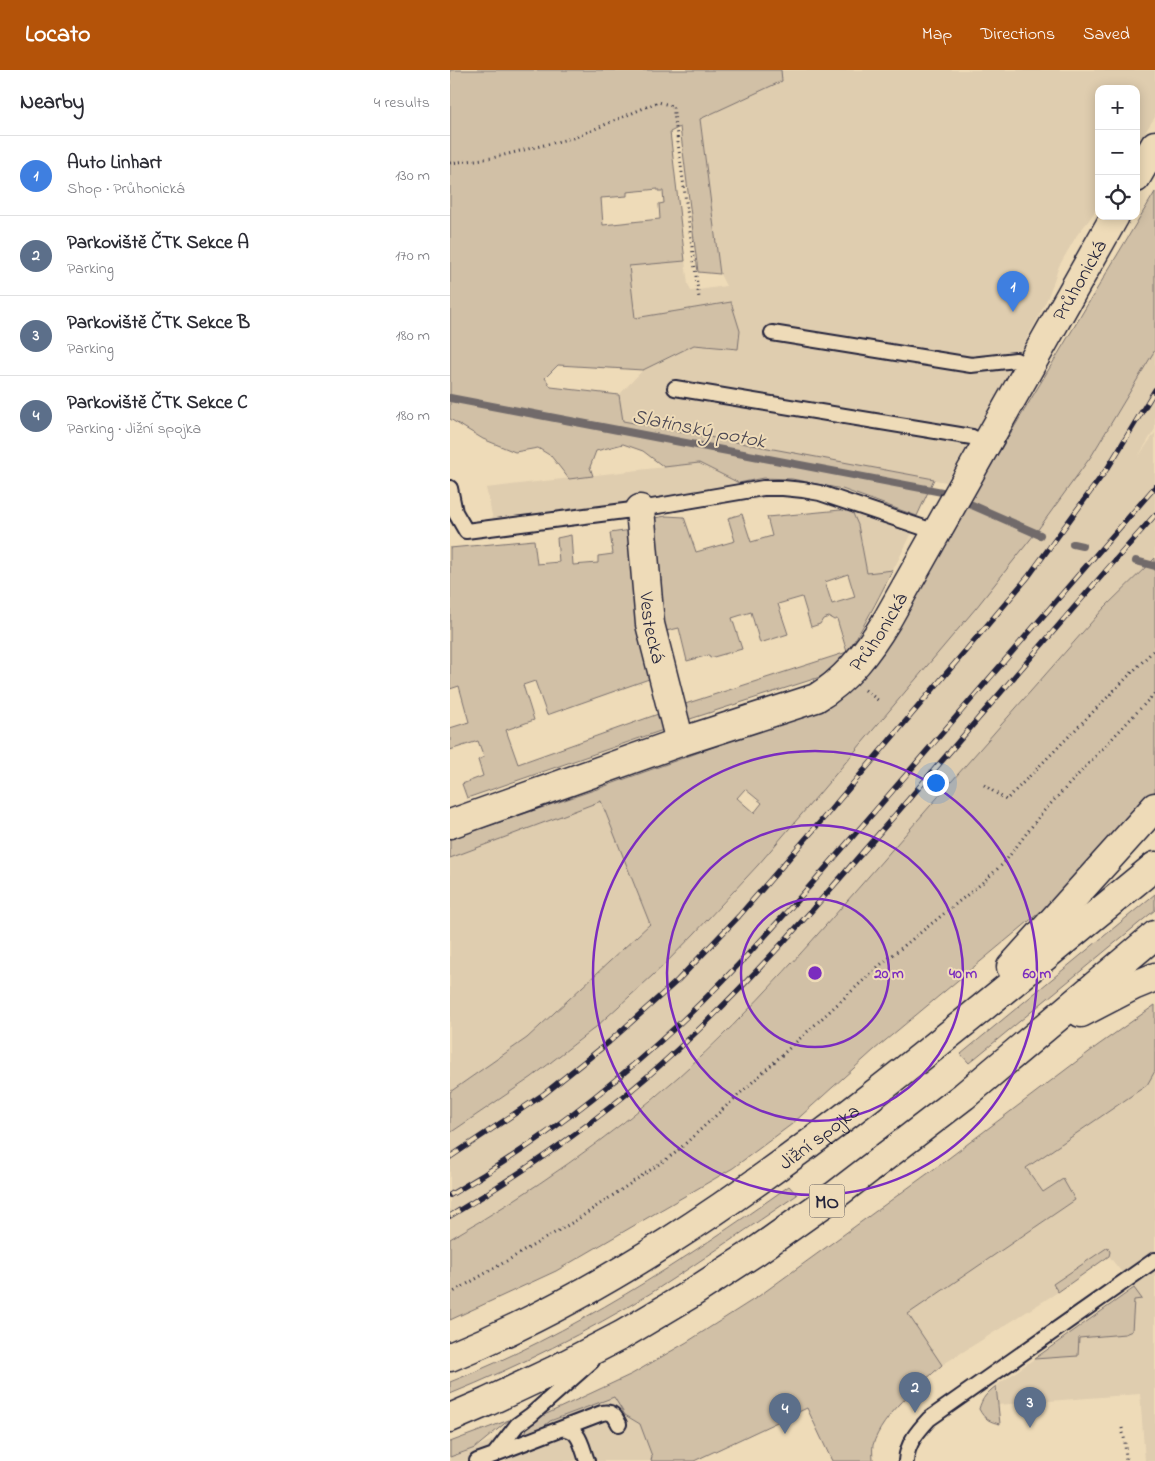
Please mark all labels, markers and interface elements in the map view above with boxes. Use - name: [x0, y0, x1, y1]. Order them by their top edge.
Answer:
- text: Locato: [25, 18, 91, 53]
- text: Map: [922, 22, 952, 48]
- text: Directions: [980, 22, 1055, 48]
- text: Saved: [1083, 22, 1130, 48]
- map controls: [1095, 85, 1140, 220]
- button: +: [1095, 85, 1140, 130]
- text: Nearby: [20, 88, 84, 118]
- text: 4 results: [374, 91, 430, 115]
- button: −: [1095, 130, 1140, 175]
- text: Auto Linhart: [67, 150, 162, 177]
- text: 1: [33, 164, 39, 188]
- text: 130 m: [395, 164, 430, 188]
- button: locate: [1095, 175, 1140, 220]
- text: Shop · Průhonická: [67, 177, 185, 201]
- text: Parkoviště ČTK Sekce A: [67, 230, 249, 257]
- street label: Průhonická: [1046, 235, 1116, 327]
- text: 2: [32, 244, 40, 268]
- text: 170 m: [395, 244, 430, 268]
- text: Parking: [67, 257, 114, 281]
- pin: 1: [997, 271, 1029, 312]
- text: Parkoviště ČTK Sekce B: [67, 310, 250, 337]
- text: 3: [33, 324, 39, 348]
- text: 180 m: [396, 324, 430, 348]
- text: Parking: [67, 337, 114, 361]
- text: Parkoviště ČTK Sekce C: [67, 390, 248, 417]
- water label: Slatinský potok: [629, 402, 769, 458]
- text: 4: [33, 404, 39, 428]
- text: 180 m: [396, 404, 430, 428]
- text: Parking · Jižní spojka: [67, 417, 201, 441]
- street label: Průhonická: [843, 588, 916, 679]
- street label: Vestecká: [630, 590, 671, 667]
- your location: [923, 770, 949, 796]
- text: 20 m: [873, 963, 904, 985]
- text: 40 m: [948, 963, 977, 985]
- text: 60 m: [1022, 963, 1052, 985]
- centre of rings: [806, 964, 824, 982]
- street label: Jižní spojka: [774, 1098, 867, 1178]
- road number: MO: [810, 1184, 844, 1218]
- pin: 2: [899, 1372, 931, 1413]
- pin: 3: [1014, 1387, 1046, 1428]
- pin: 4: [769, 1393, 801, 1434]

